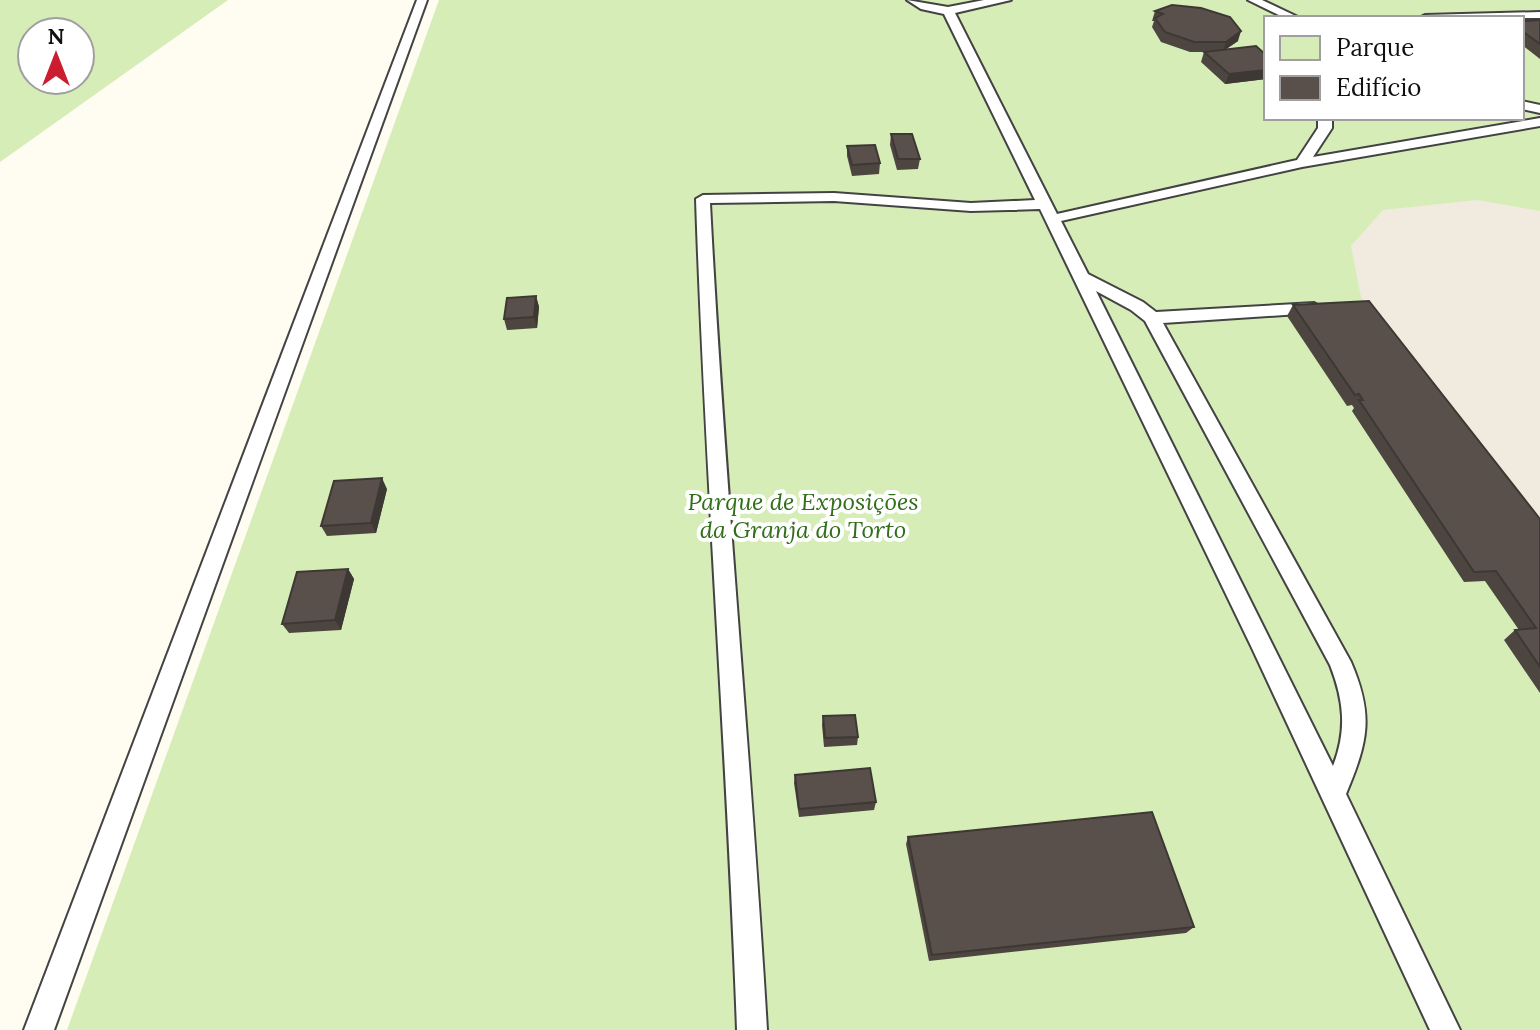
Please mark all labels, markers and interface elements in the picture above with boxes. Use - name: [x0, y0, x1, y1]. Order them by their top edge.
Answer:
- north arrow: [16, 16, 96, 96]
- legend: [1264, 16, 1524, 120]
- text: N: [47, 22, 65, 50]
- text: Parque: [1336, 32, 1414, 63]
- text: Edifício: [1336, 72, 1421, 103]
- park label: Parque de Exposições da Granja do Torto: [687, 486, 919, 545]

